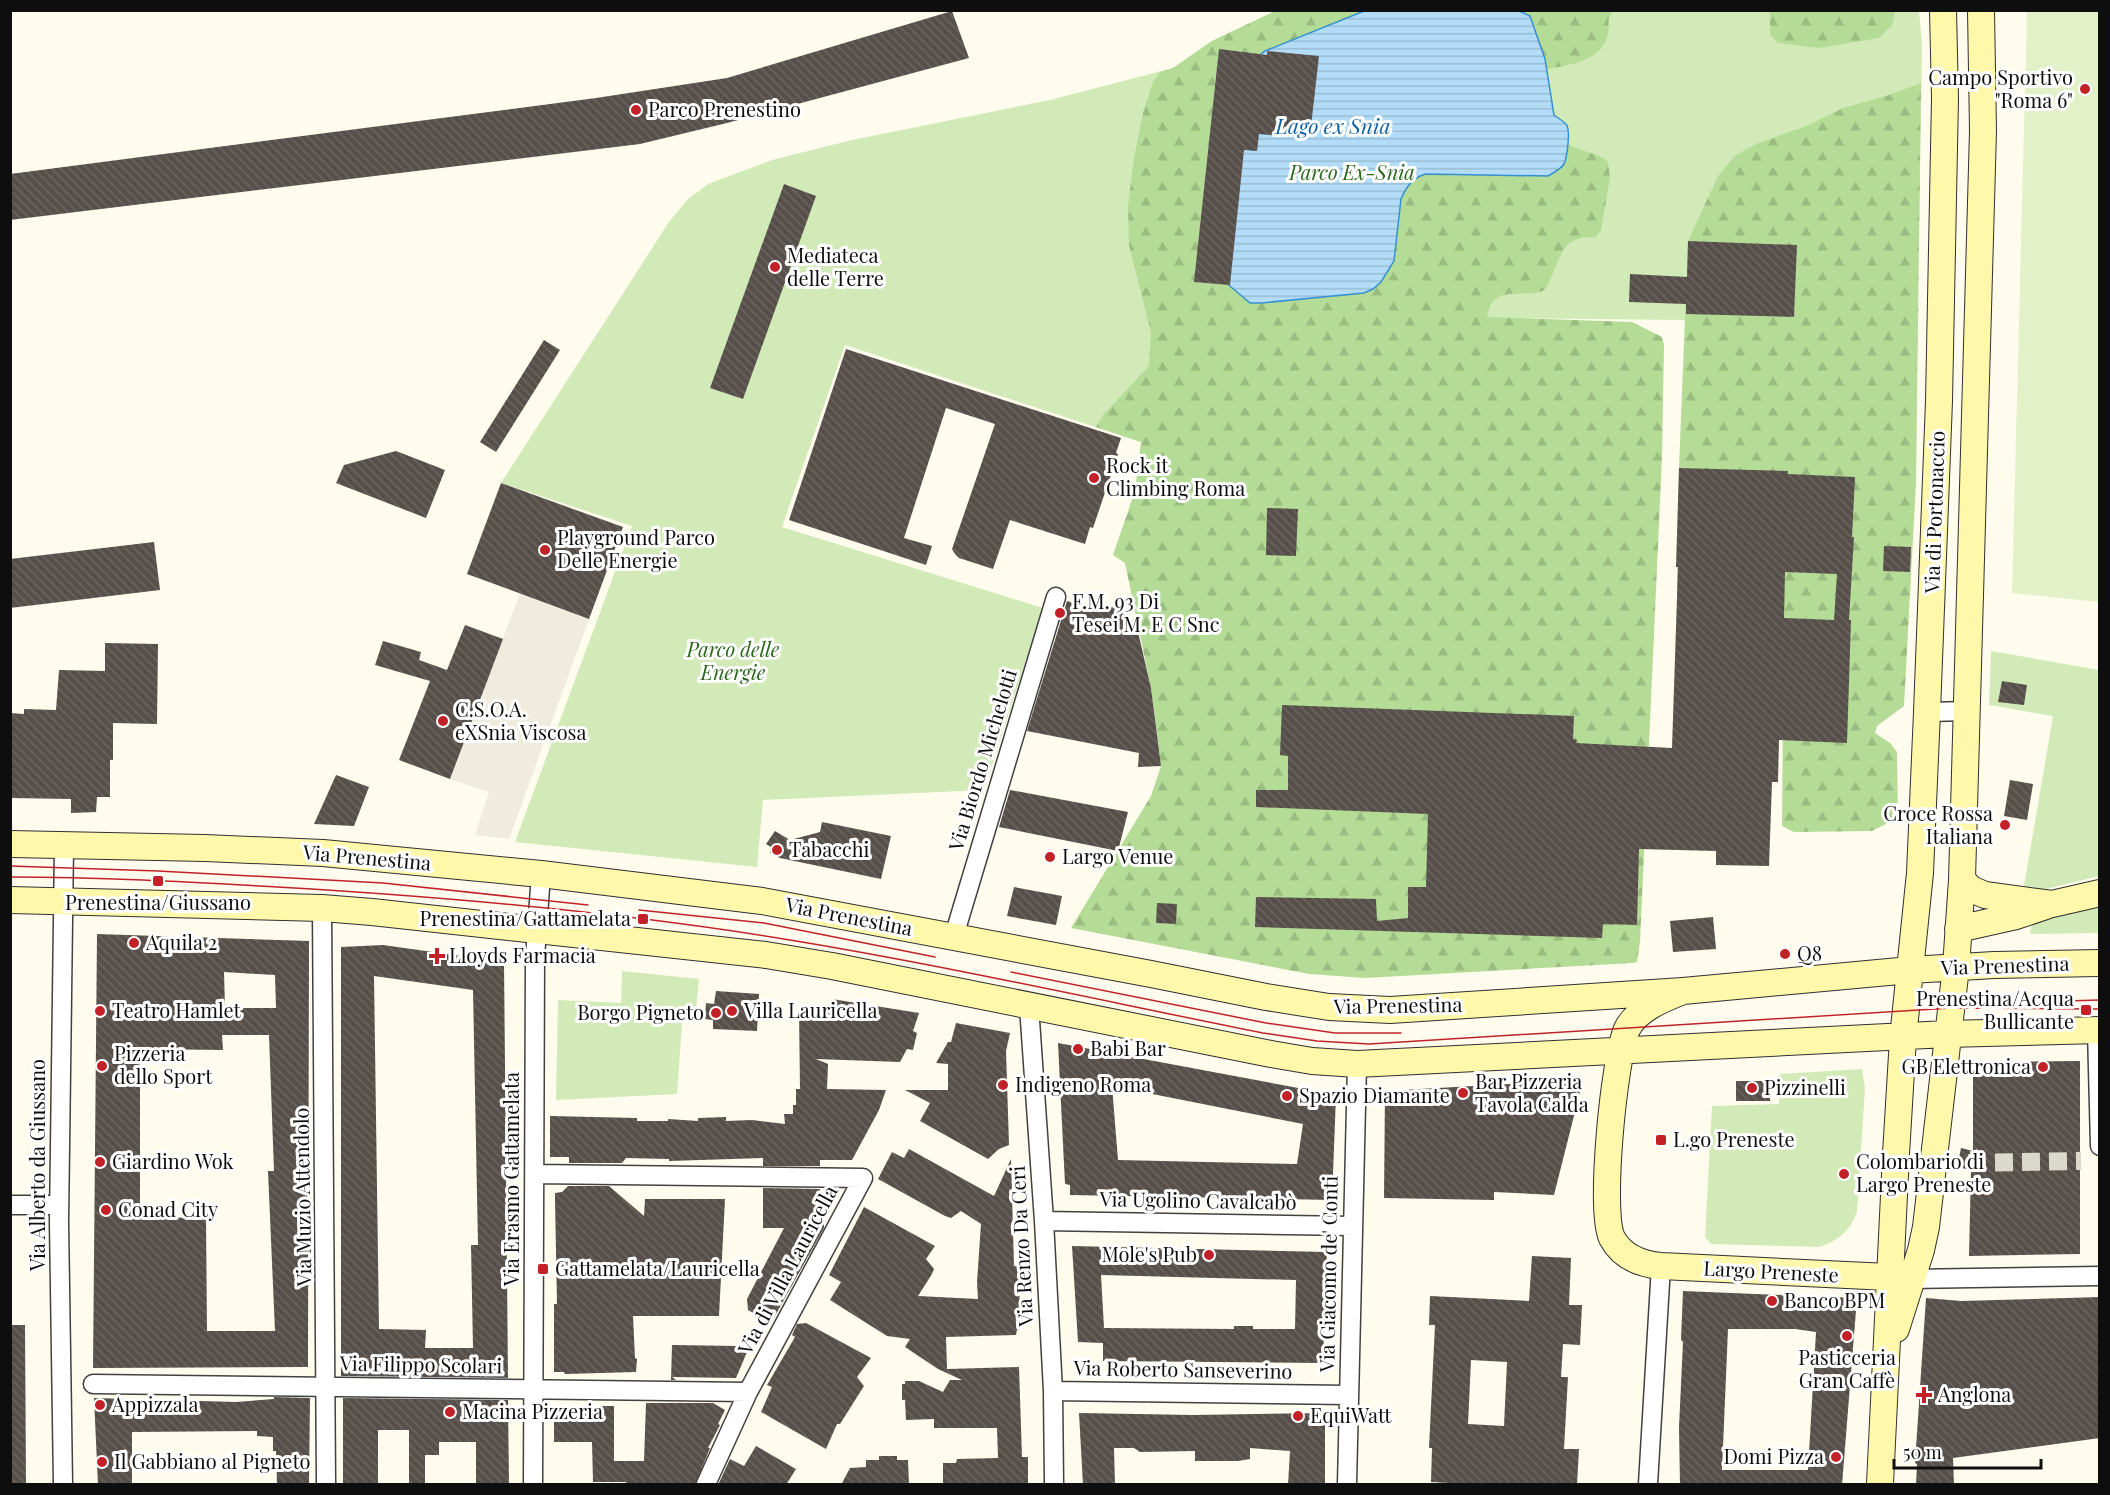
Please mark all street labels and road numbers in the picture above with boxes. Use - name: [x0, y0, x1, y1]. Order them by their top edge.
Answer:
- street label: Via di Portonaccio: [1917, 430, 1950, 595]
- street label: Via Biordo Michelotti: [941, 665, 1022, 855]
- street label: Via Prenestina: [301, 837, 432, 876]
- street label: Via Prenestina: [783, 890, 915, 941]
- street label: Via Prenestina: [1939, 949, 2070, 980]
- street label: Via Prenestina: [1332, 990, 1463, 1019]
- street label: Via Alberto da Giussano: [23, 1059, 50, 1272]
- street label: Via Erasmo Gattamelata: [497, 1072, 524, 1287]
- street label: Via Muzio Attendolo: [286, 1107, 317, 1288]
- street label: Via Renzo Da Ceri: [1003, 1165, 1038, 1328]
- street label: Via Giacomo de' Conti: [1312, 1175, 1343, 1373]
- street label: Via di Villa Lauricella: [730, 1180, 843, 1359]
- street label: Via Ugolino Cavalcabò: [1098, 1184, 1297, 1215]
- street label: Largo Preneste: [1703, 1253, 1839, 1288]
- street label: Via Filippo Scolari: [339, 1349, 503, 1378]
- street label: Via Roberto Sanseverino: [1072, 1353, 1293, 1384]

